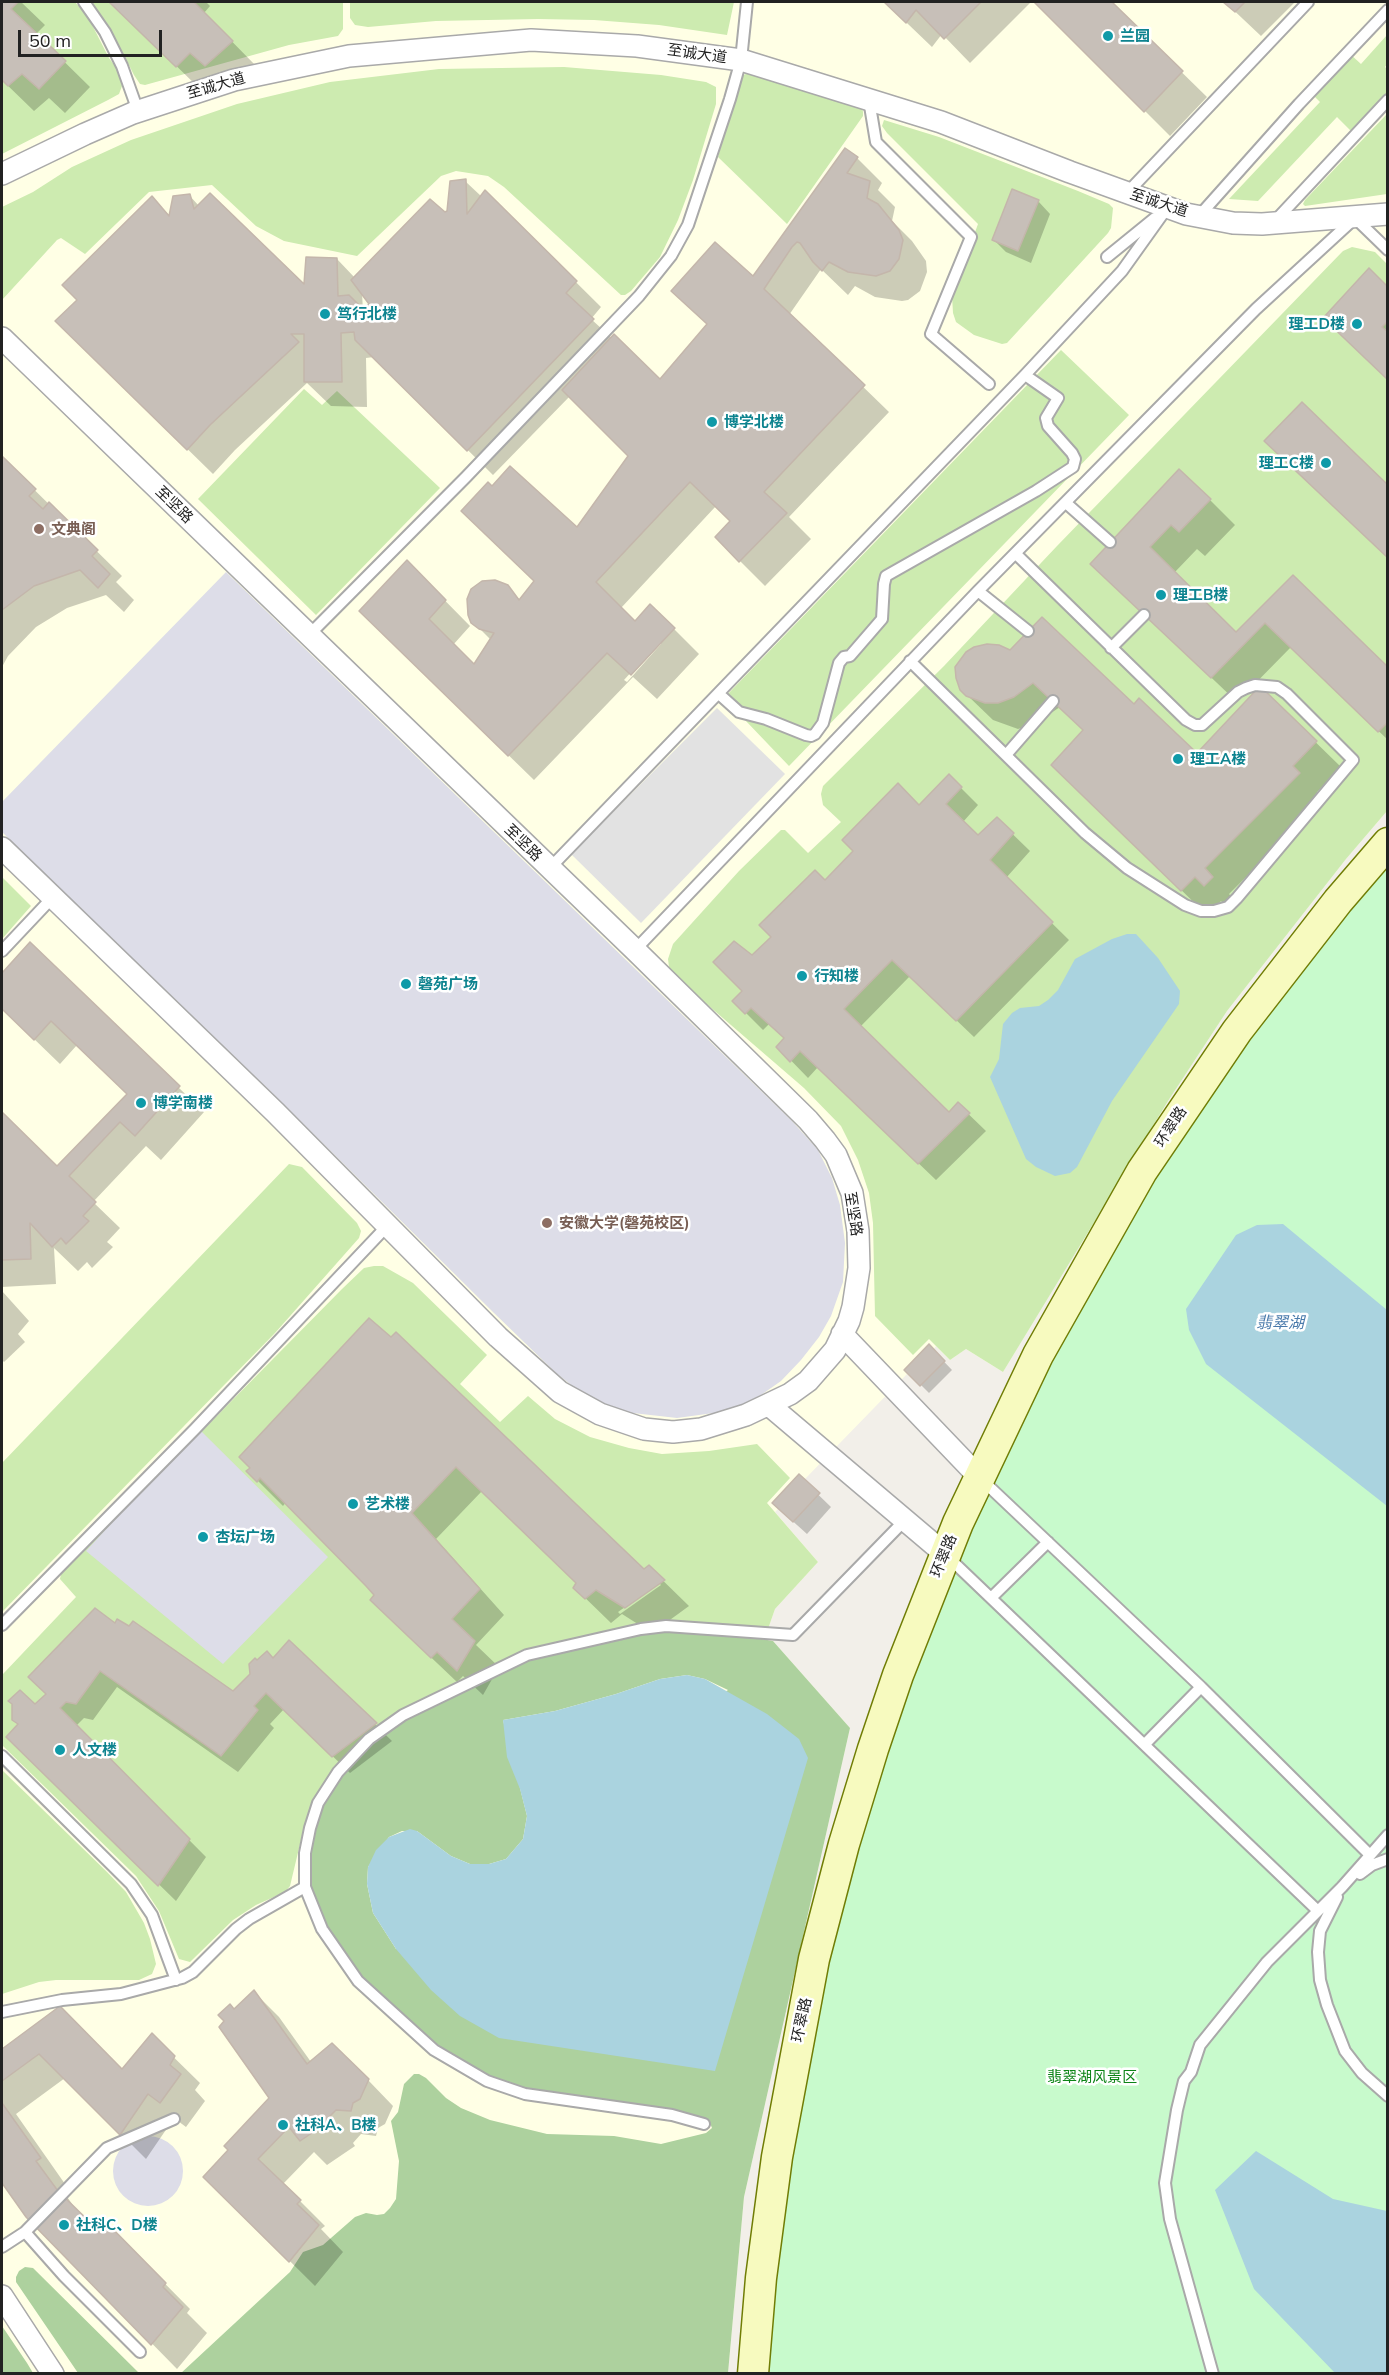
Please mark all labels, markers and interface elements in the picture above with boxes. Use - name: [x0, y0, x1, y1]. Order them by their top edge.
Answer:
- scale bar: [21, 18, 165, 56]
- place label: 兰园: [1120, 27, 1150, 45]
- text: 50 m: [29, 29, 71, 52]
- marker: 兰园: [1101, 29, 1115, 43]
- street label: 至诚大道: [666, 41, 728, 67]
- street label: 至诚大道: [185, 69, 247, 103]
- street label: 至诚大道: [1128, 185, 1190, 221]
- place label: 笃行北楼: [337, 305, 397, 323]
- marker: 笃行北楼: [318, 307, 332, 321]
- place label: 理工D楼: [1289, 315, 1345, 333]
- marker: 理工D楼: [1350, 317, 1364, 331]
- place label: 博学北楼: [724, 413, 784, 431]
- marker: 博学北楼: [705, 415, 719, 429]
- place label: 理工C楼: [1259, 454, 1314, 472]
- marker: 理工C楼: [1319, 456, 1333, 470]
- street label: 至坚路: [152, 483, 196, 527]
- place label: 文典阁: [51, 520, 96, 538]
- marker: 文典阁: [32, 522, 46, 536]
- place label: 理工B楼: [1173, 586, 1228, 604]
- marker: 理工B楼: [1154, 588, 1168, 602]
- place label: 理工A楼: [1190, 750, 1246, 768]
- marker: 理工A楼: [1171, 752, 1185, 766]
- street label: 至坚路: [501, 821, 545, 865]
- place label: 行知楼: [814, 967, 859, 985]
- marker: 行知楼: [795, 969, 809, 983]
- place label: 磬苑广场: [418, 975, 478, 993]
- marker: 磬苑广场: [399, 977, 413, 991]
- place label: 博学南楼: [153, 1094, 213, 1112]
- marker: 博学南楼: [134, 1096, 148, 1110]
- street label: 环翠路: [1151, 1103, 1191, 1151]
- street label: 至坚路: [841, 1190, 865, 1238]
- place label: 安徽大学(磬苑校区): [559, 1214, 690, 1232]
- marker: 安徽大学(磬苑校区): [540, 1216, 554, 1230]
- water label: 翡翠湖: [1256, 1313, 1304, 1333]
- place label: 艺术楼: [365, 1495, 410, 1513]
- marker: 艺术楼: [346, 1497, 360, 1511]
- place label: 杏坛广场: [215, 1528, 275, 1546]
- marker: 杏坛广场: [196, 1530, 210, 1544]
- street label: 环翠路: [927, 1532, 961, 1580]
- place label: 人文楼: [72, 1741, 117, 1759]
- marker: 人文楼: [53, 1743, 67, 1757]
- street label: 环翠路: [789, 1996, 815, 2044]
- park label: 翡翠湖风景区: [1047, 2068, 1137, 2086]
- place label: 社科A、B楼: [295, 2116, 377, 2134]
- marker: 社科A、B楼: [276, 2118, 290, 2132]
- place label: 社科C、D楼: [76, 2216, 158, 2234]
- marker: 社科C、D楼: [57, 2218, 71, 2232]

